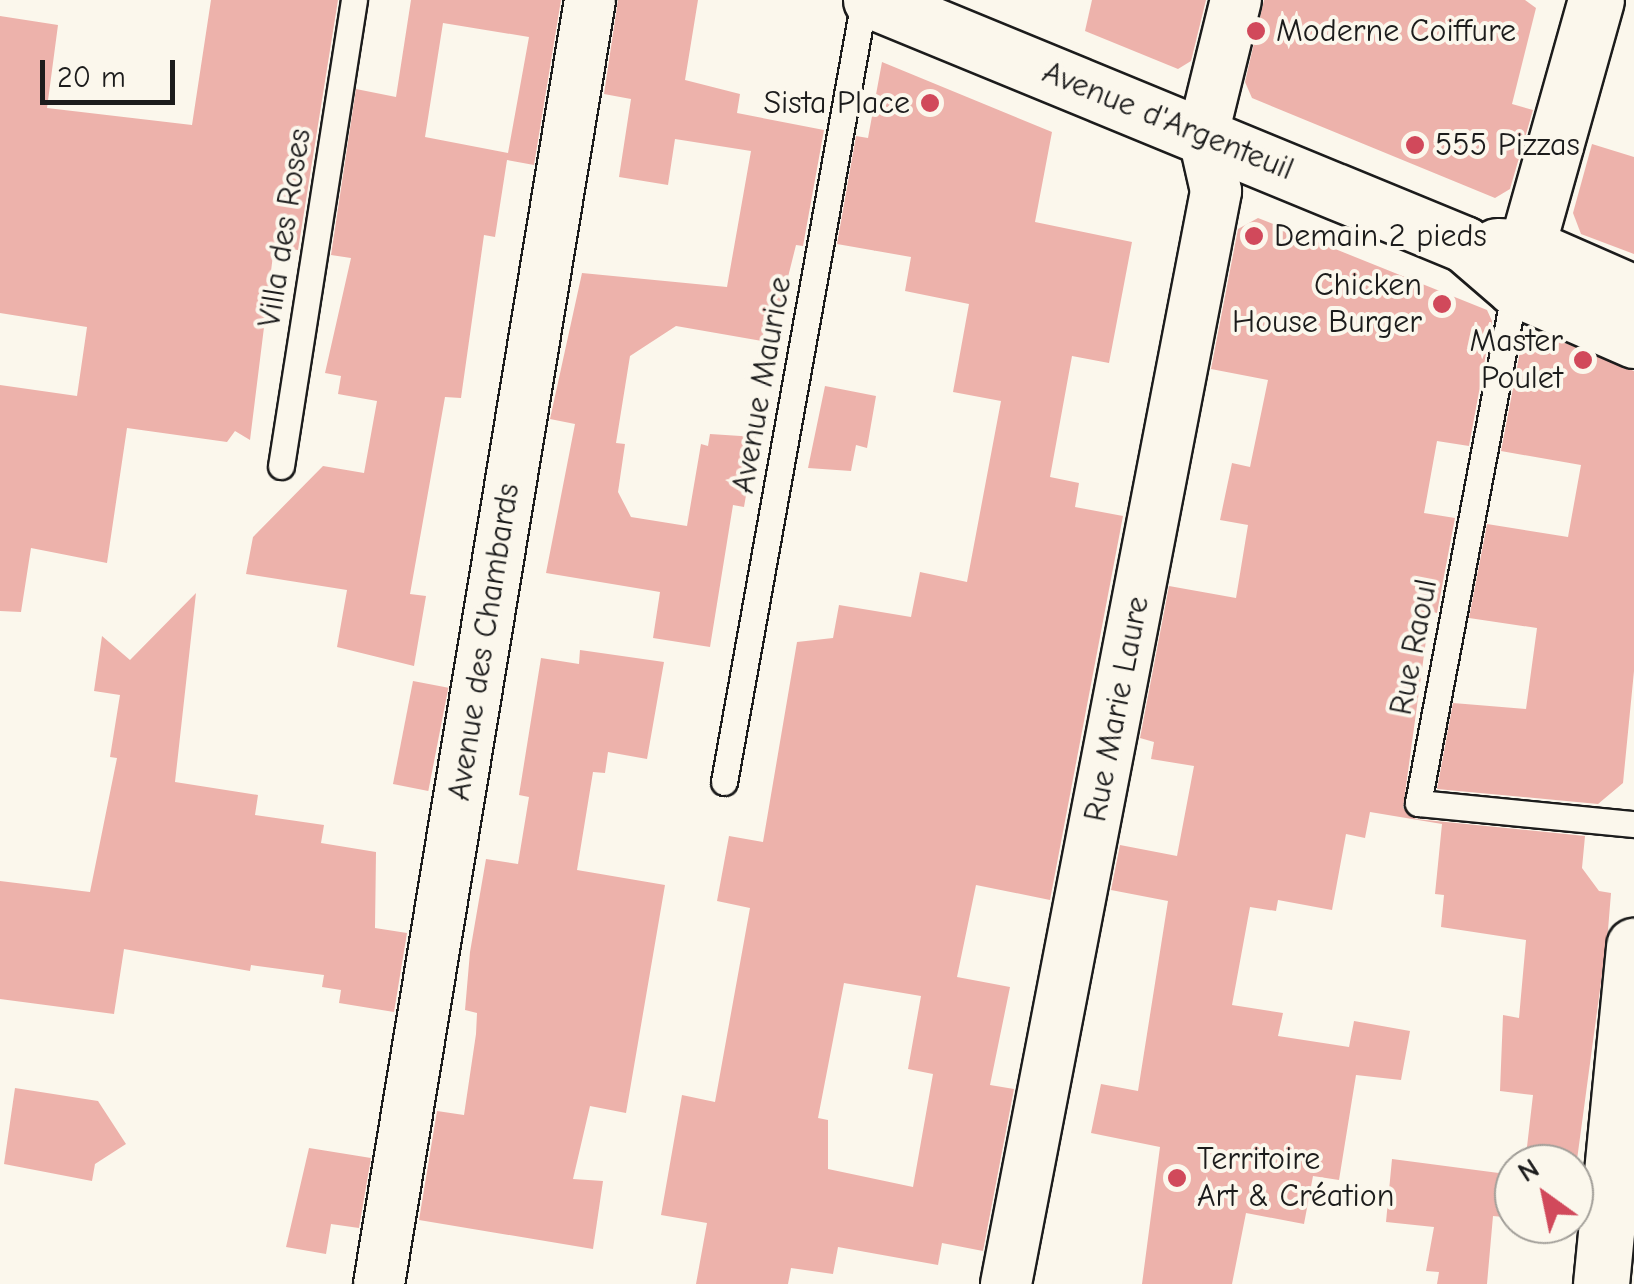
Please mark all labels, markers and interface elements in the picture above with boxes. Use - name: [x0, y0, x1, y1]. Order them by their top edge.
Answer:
- place label: Moderne Coiffure: [1276, 12, 1516, 50]
- marker: Moderne Coiffure: [1245, 20, 1267, 42]
- scale bar: [45, 40, 180, 102]
- street label: Avenue d'Argenteuil: [1037, 53, 1299, 189]
- text: 20 m: [57, 60, 126, 95]
- place label: Sista Place: [763, 84, 910, 122]
- marker: Sista Place: [919, 92, 941, 114]
- street label: Villa des Roses: [250, 126, 320, 330]
- place label: 555 Pizzas: [1435, 126, 1580, 164]
- marker: 555 Pizzas: [1404, 134, 1426, 156]
- place label: Demain 2 pieds: [1274, 217, 1487, 255]
- marker: Demain 2 pieds: [1243, 225, 1265, 247]
- place label: Chicken House Burger: [1232, 267, 1422, 342]
- street label: Avenue Maurice: [724, 274, 800, 496]
- marker: Chicken House Burger: [1431, 293, 1453, 315]
- place label: Master Poulet: [1469, 323, 1563, 398]
- marker: Master Poulet: [1572, 349, 1594, 371]
- street label: Avenue des Chambards: [440, 481, 528, 803]
- street label: Rue Raoul: [1382, 576, 1446, 718]
- street label: Rue Marie Laure: [1076, 593, 1158, 825]
- place label: Territoire Art & Création: [1197, 1141, 1394, 1216]
- north arrow: [1494, 1144, 1594, 1244]
- text: N: [1512, 1152, 1545, 1189]
- marker: Territoire Art & Création: [1166, 1167, 1188, 1189]

